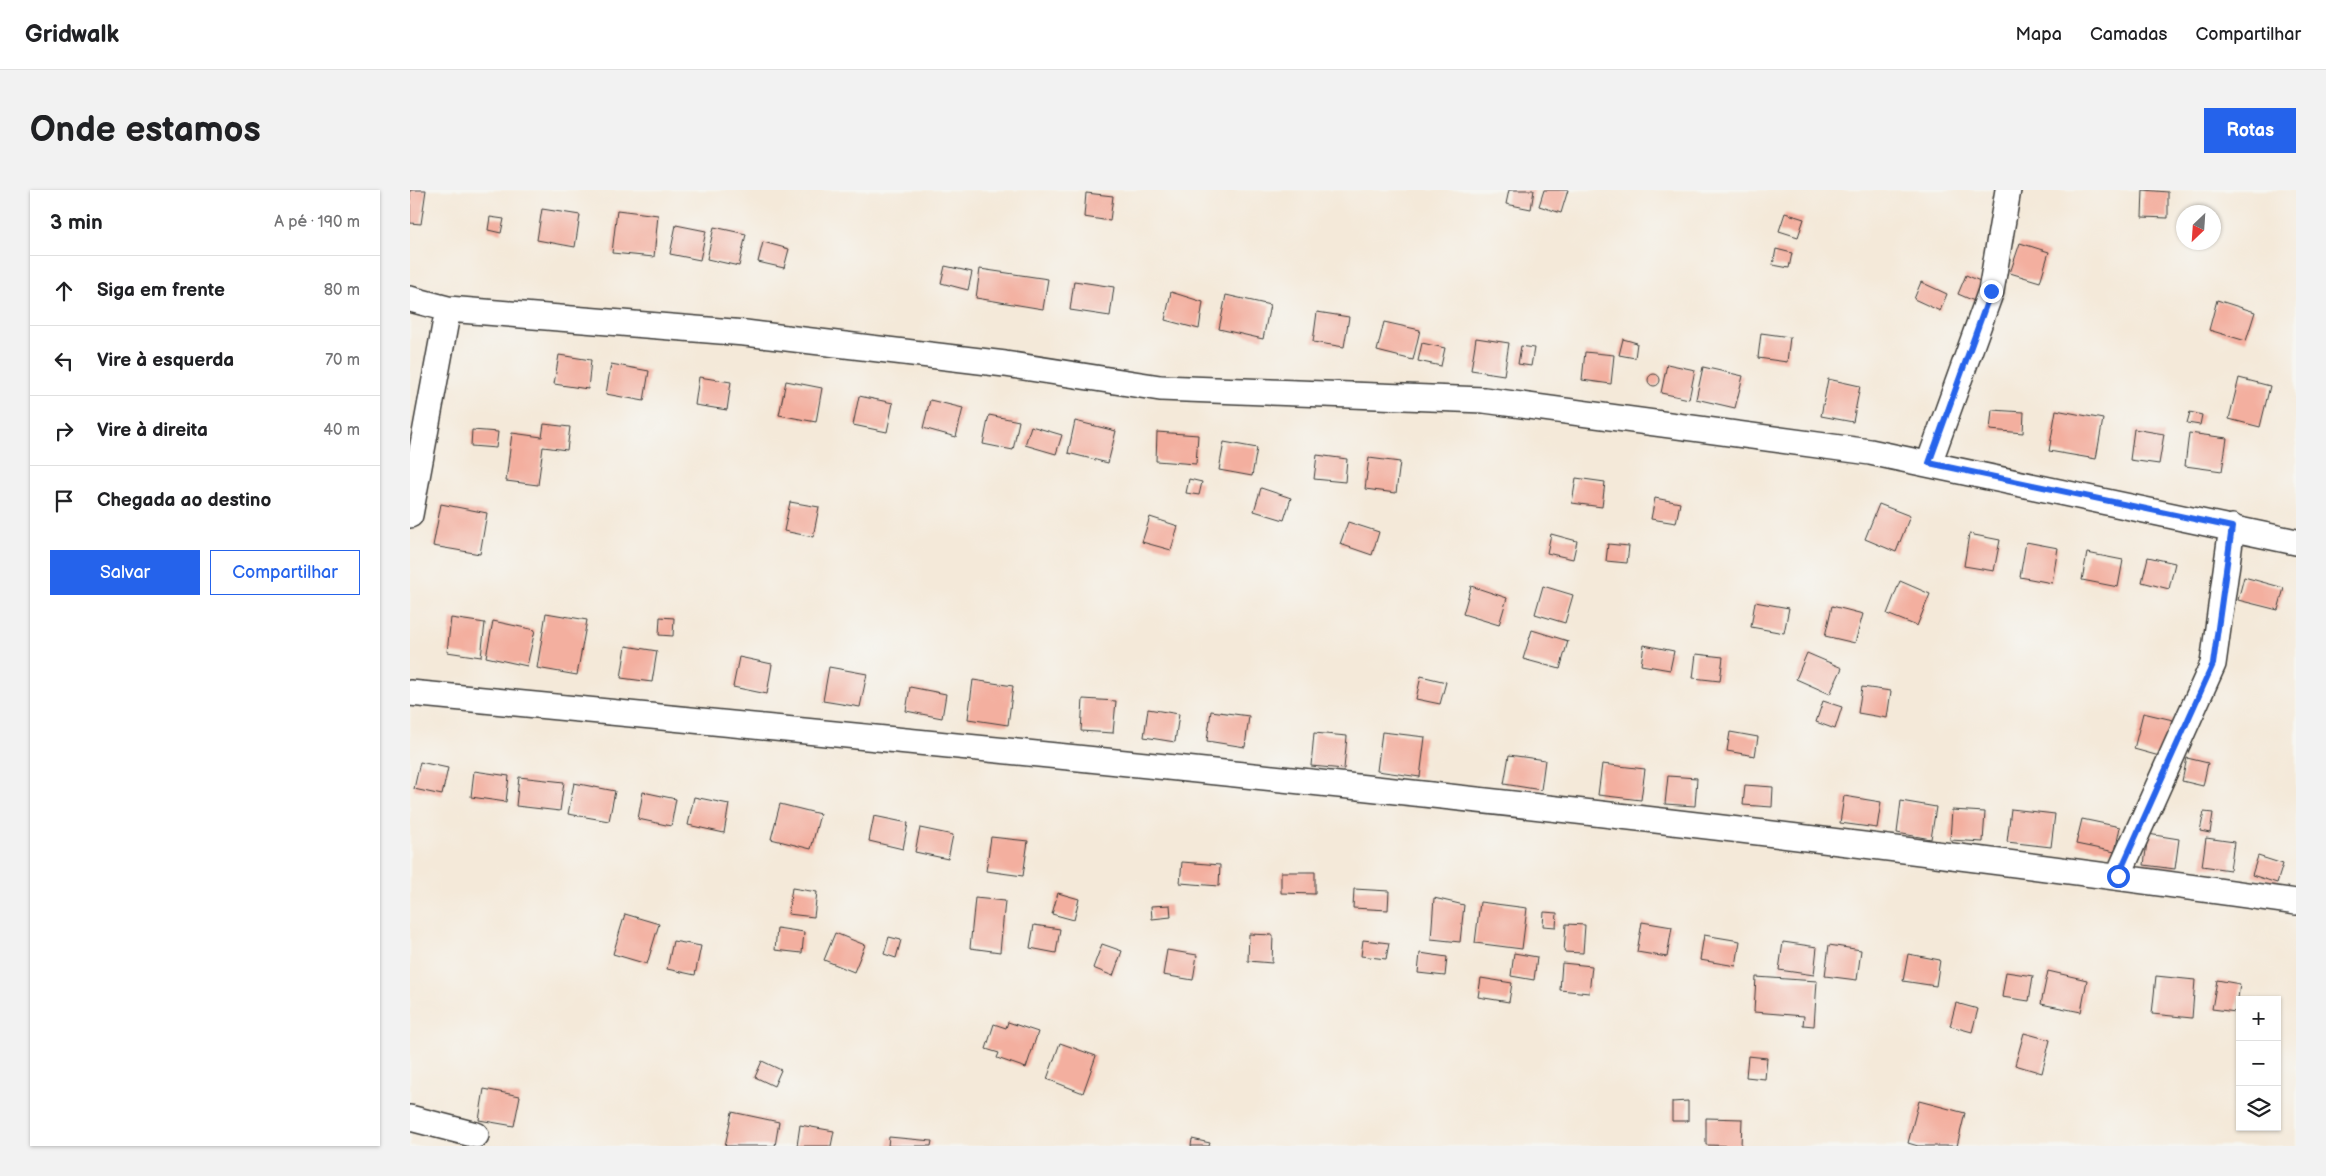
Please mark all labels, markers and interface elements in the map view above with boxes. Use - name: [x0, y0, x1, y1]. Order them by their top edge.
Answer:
- text: Gridwalk: [25, 20, 119, 49]
- text: Mapa: [2016, 24, 2062, 45]
- text: Camadas: [2090, 24, 2167, 45]
- text: Compartilhar: [2195, 24, 2301, 45]
- button: Rotas: [2204, 108, 2296, 153]
- text: Onde estamos: [30, 109, 261, 152]
- north arrow: [2176, 205, 2221, 250]
- text: 3 min: [50, 210, 103, 235]
- text: A pé · 190 m: [274, 213, 360, 232]
- icon: ahead: [50, 277, 78, 305]
- text: Siga em frente: [97, 279, 225, 302]
- route end: [1980, 280, 2003, 303]
- text: 80 m: [324, 281, 360, 300]
- icon: left: [50, 347, 78, 375]
- text: Vire à esquerda: [97, 349, 234, 372]
- text: 70 m: [325, 351, 360, 370]
- icon: right: [50, 417, 78, 445]
- text: Vire à direita: [97, 419, 208, 442]
- text: 40 m: [323, 421, 360, 440]
- icon: arrive: [50, 487, 78, 515]
- text: Chegada ao destino: [97, 489, 271, 512]
- button: Salvar: [50, 550, 200, 595]
- button: Compartilhar: [210, 550, 360, 595]
- route start: [2107, 865, 2130, 888]
- map controls: [2236, 996, 2281, 1131]
- button: +: [2236, 996, 2281, 1041]
- button: −: [2236, 1041, 2281, 1086]
- button: layers: [2236, 1086, 2281, 1131]

